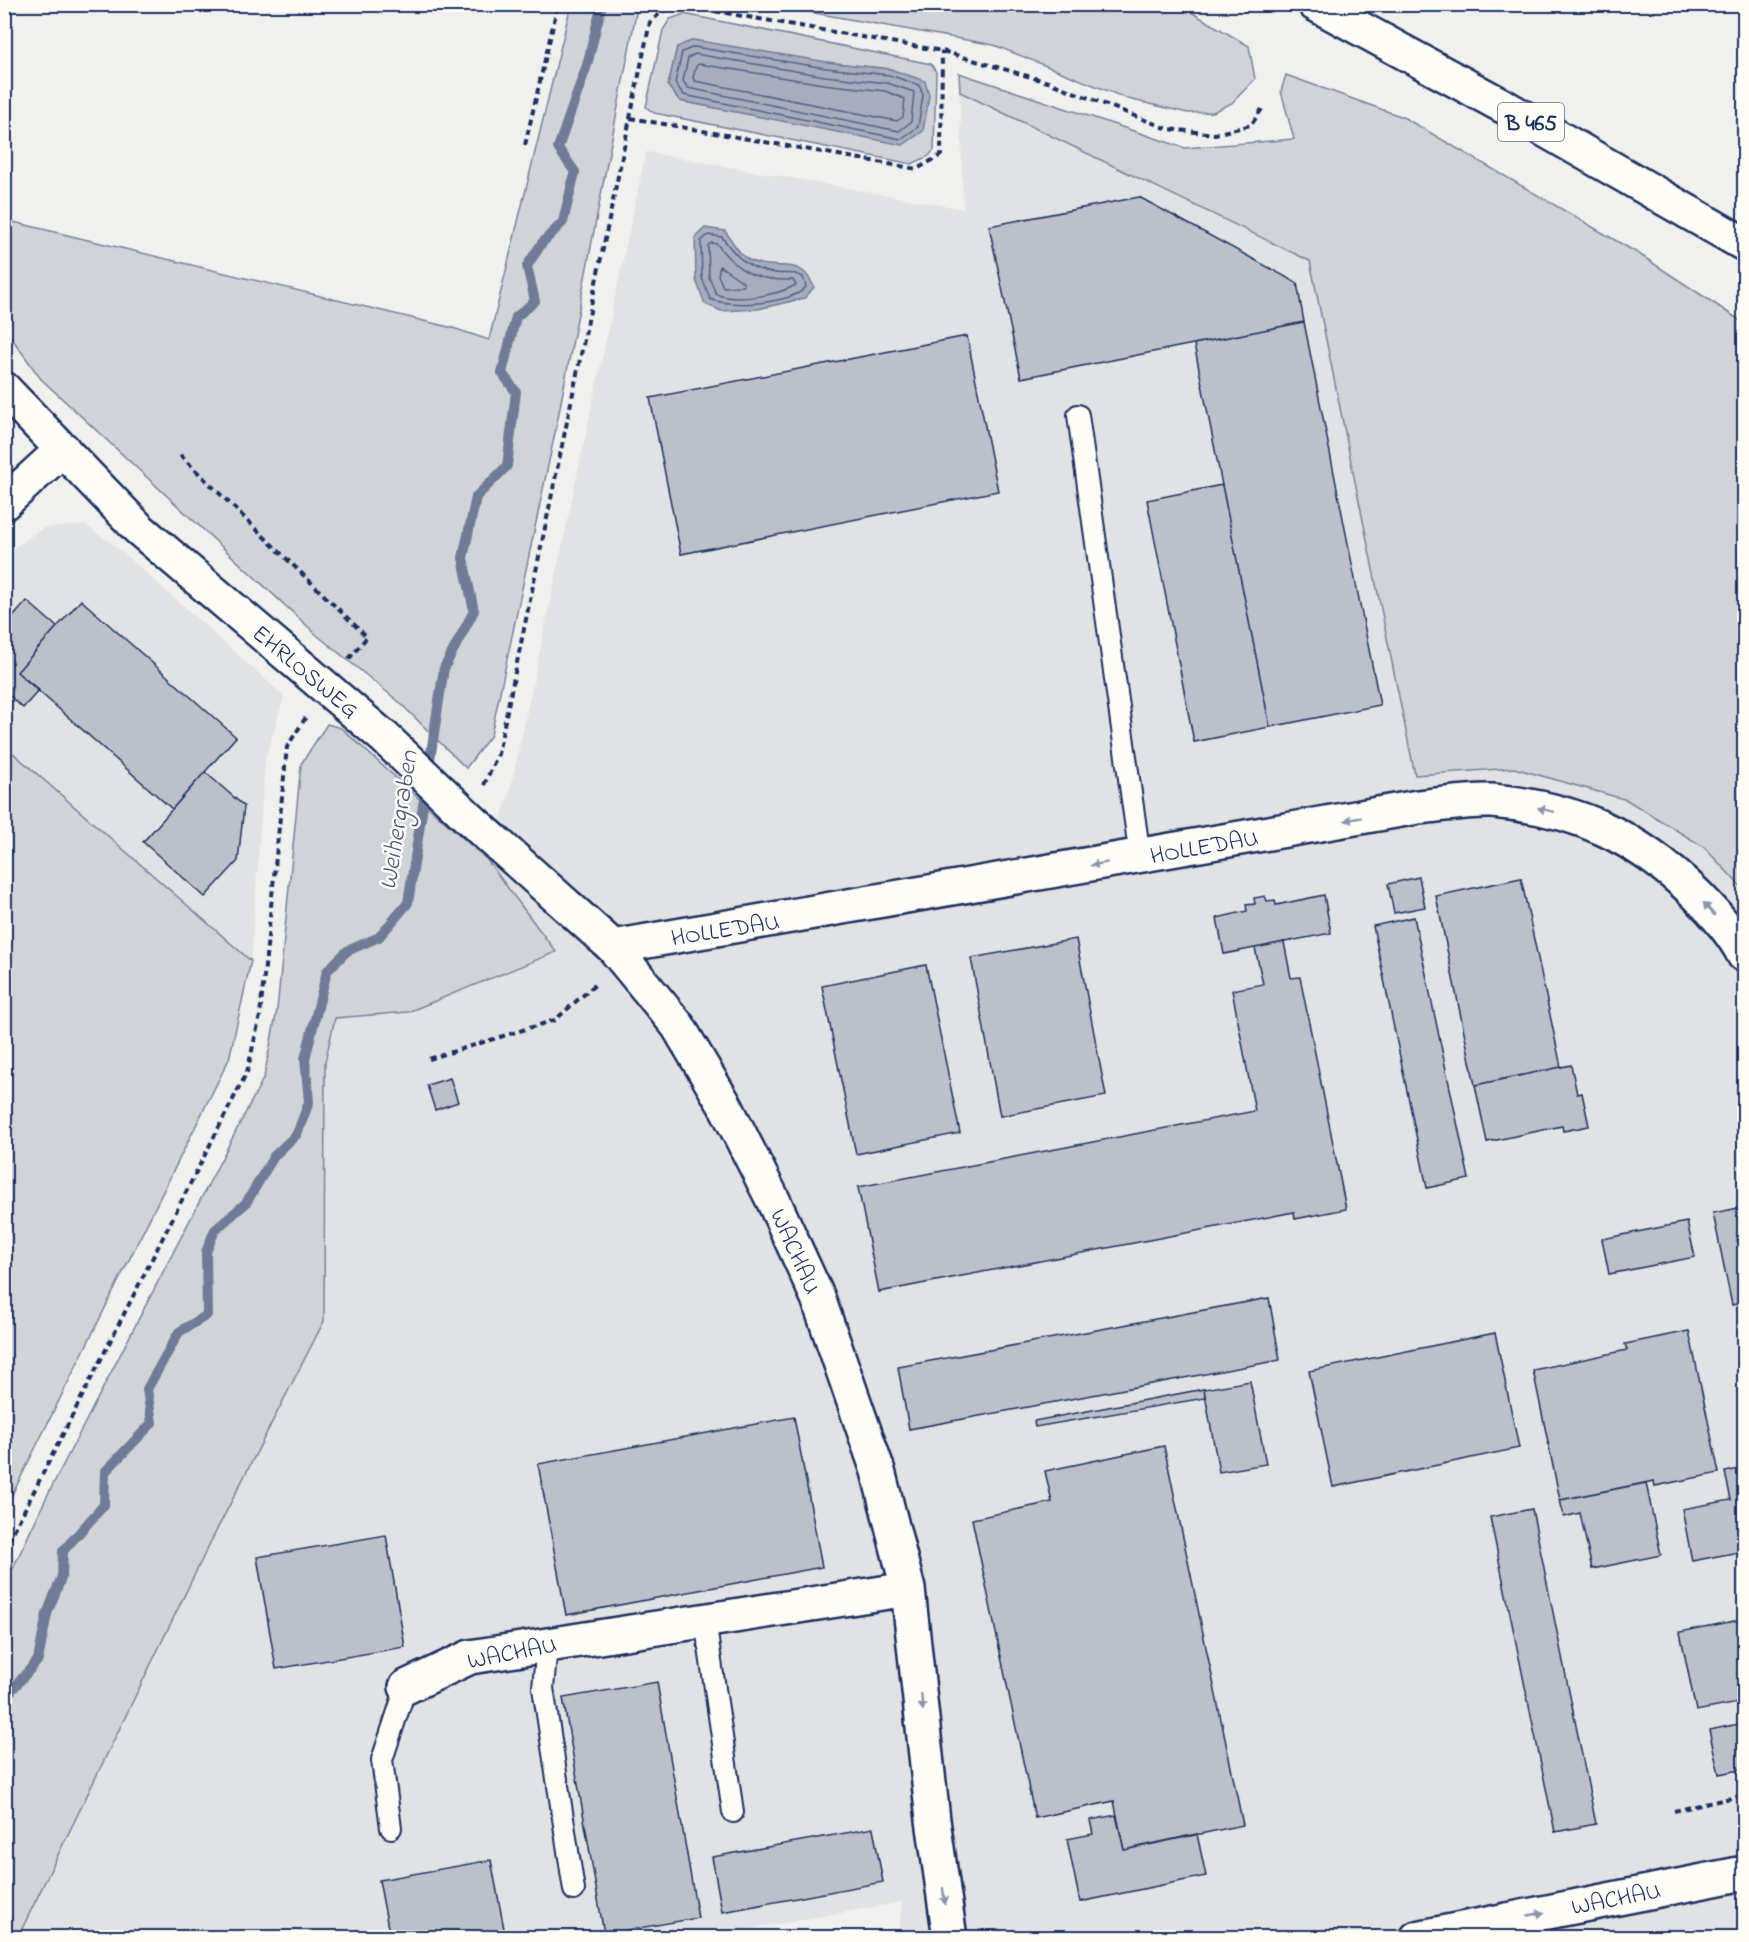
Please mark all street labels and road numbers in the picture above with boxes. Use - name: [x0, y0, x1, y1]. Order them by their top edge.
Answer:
- road number: B 465: [1498, 103, 1564, 141]
- street label: EHRLOSWEG: [243, 618, 365, 728]
- street label: HOLLEDAU: [1147, 822, 1261, 875]
- street label: HOLLEDAU: [669, 906, 782, 957]
- street label: WACHAU: [759, 1204, 828, 1300]
- street label: WACHAU: [465, 1629, 560, 1680]
- street label: WACHAU: [1569, 1875, 1664, 1926]

